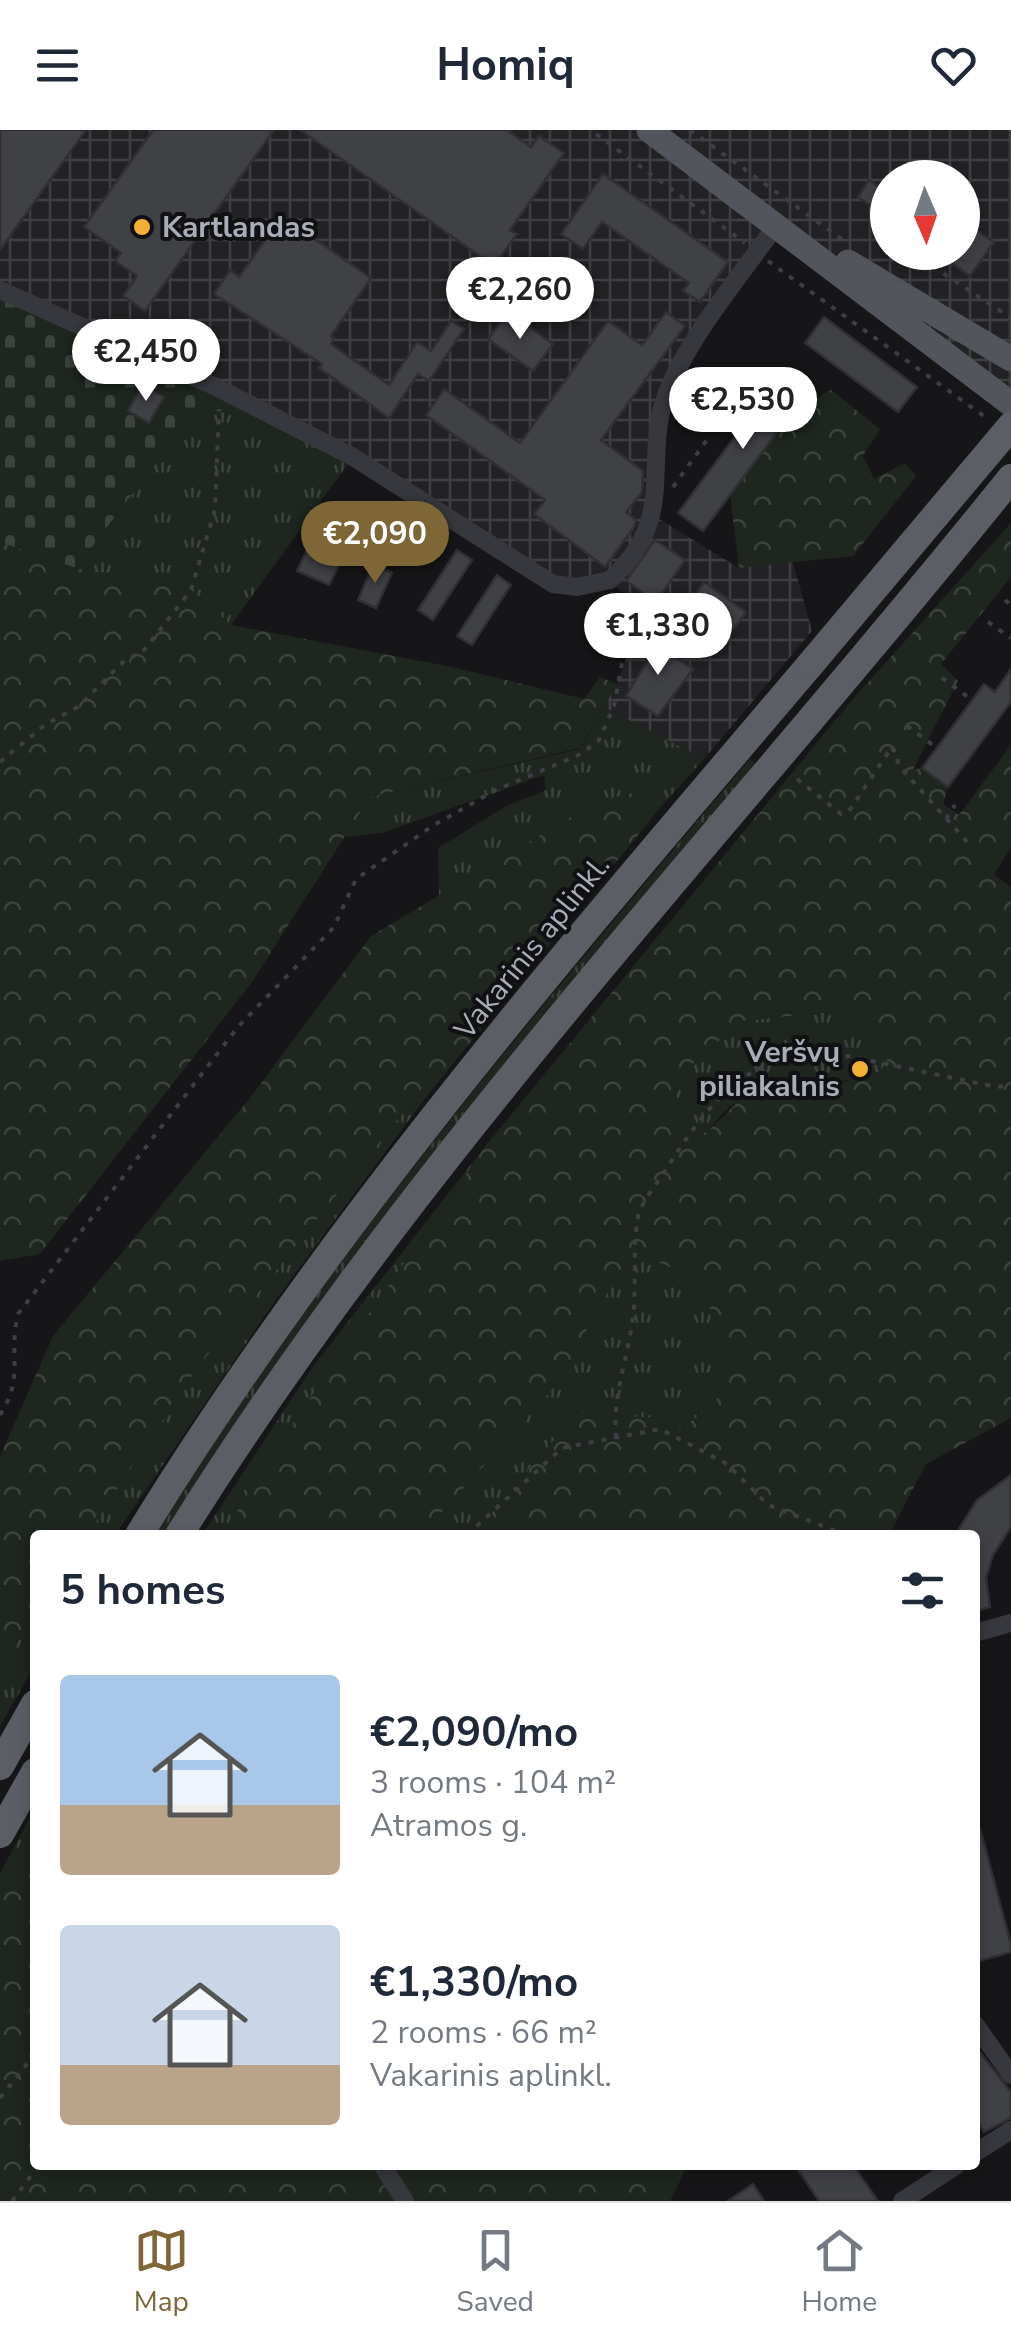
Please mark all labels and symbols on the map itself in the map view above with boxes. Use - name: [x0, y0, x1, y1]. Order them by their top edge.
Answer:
- north arrow: [870, 160, 980, 270]
- place label: Kartlandas: [162, 207, 315, 248]
- marker: Kartlandas: [131, 216, 153, 238]
- pin: €2,260: [439, 257, 601, 342]
- pin: €2,450: [65, 319, 227, 404]
- pin: €2,530: [662, 367, 824, 452]
- pin: €2,090: [294, 501, 456, 586]
- pin: €1,330: [577, 593, 739, 678]
- street label: Vakarinis aplinkl.: [444, 846, 620, 1049]
- place label: Veršvų piliakalnis: [699, 1032, 840, 1107]
- marker: Veršvų piliakalnis: [849, 1058, 871, 1080]

